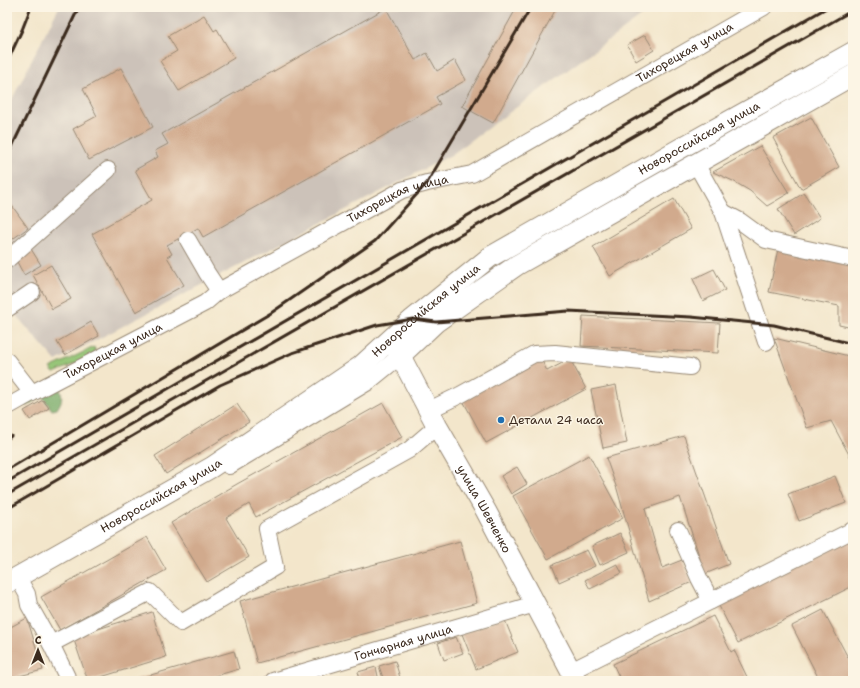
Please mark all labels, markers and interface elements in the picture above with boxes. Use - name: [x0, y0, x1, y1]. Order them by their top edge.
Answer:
- street label: Тихорецкая улица: [633, 18, 736, 86]
- street label: Новороссийская улица: [635, 97, 763, 179]
- street label: Тихорецкая улица: [344, 171, 450, 227]
- street label: Новороссийская улица: [368, 260, 484, 361]
- street label: Тихорецкая улица: [61, 318, 166, 383]
- place label: Детали 24 часа: [509, 412, 604, 428]
- marker: Детали 24 часа: [496, 415, 506, 425]
- street label: Новороссийская улица: [97, 454, 225, 537]
- street label: улица Шевченко: [453, 462, 515, 556]
- street label: Гончарная улица: [353, 621, 455, 665]
- north arrow: [18, 630, 58, 670]
- text: С: [35, 633, 42, 648]

